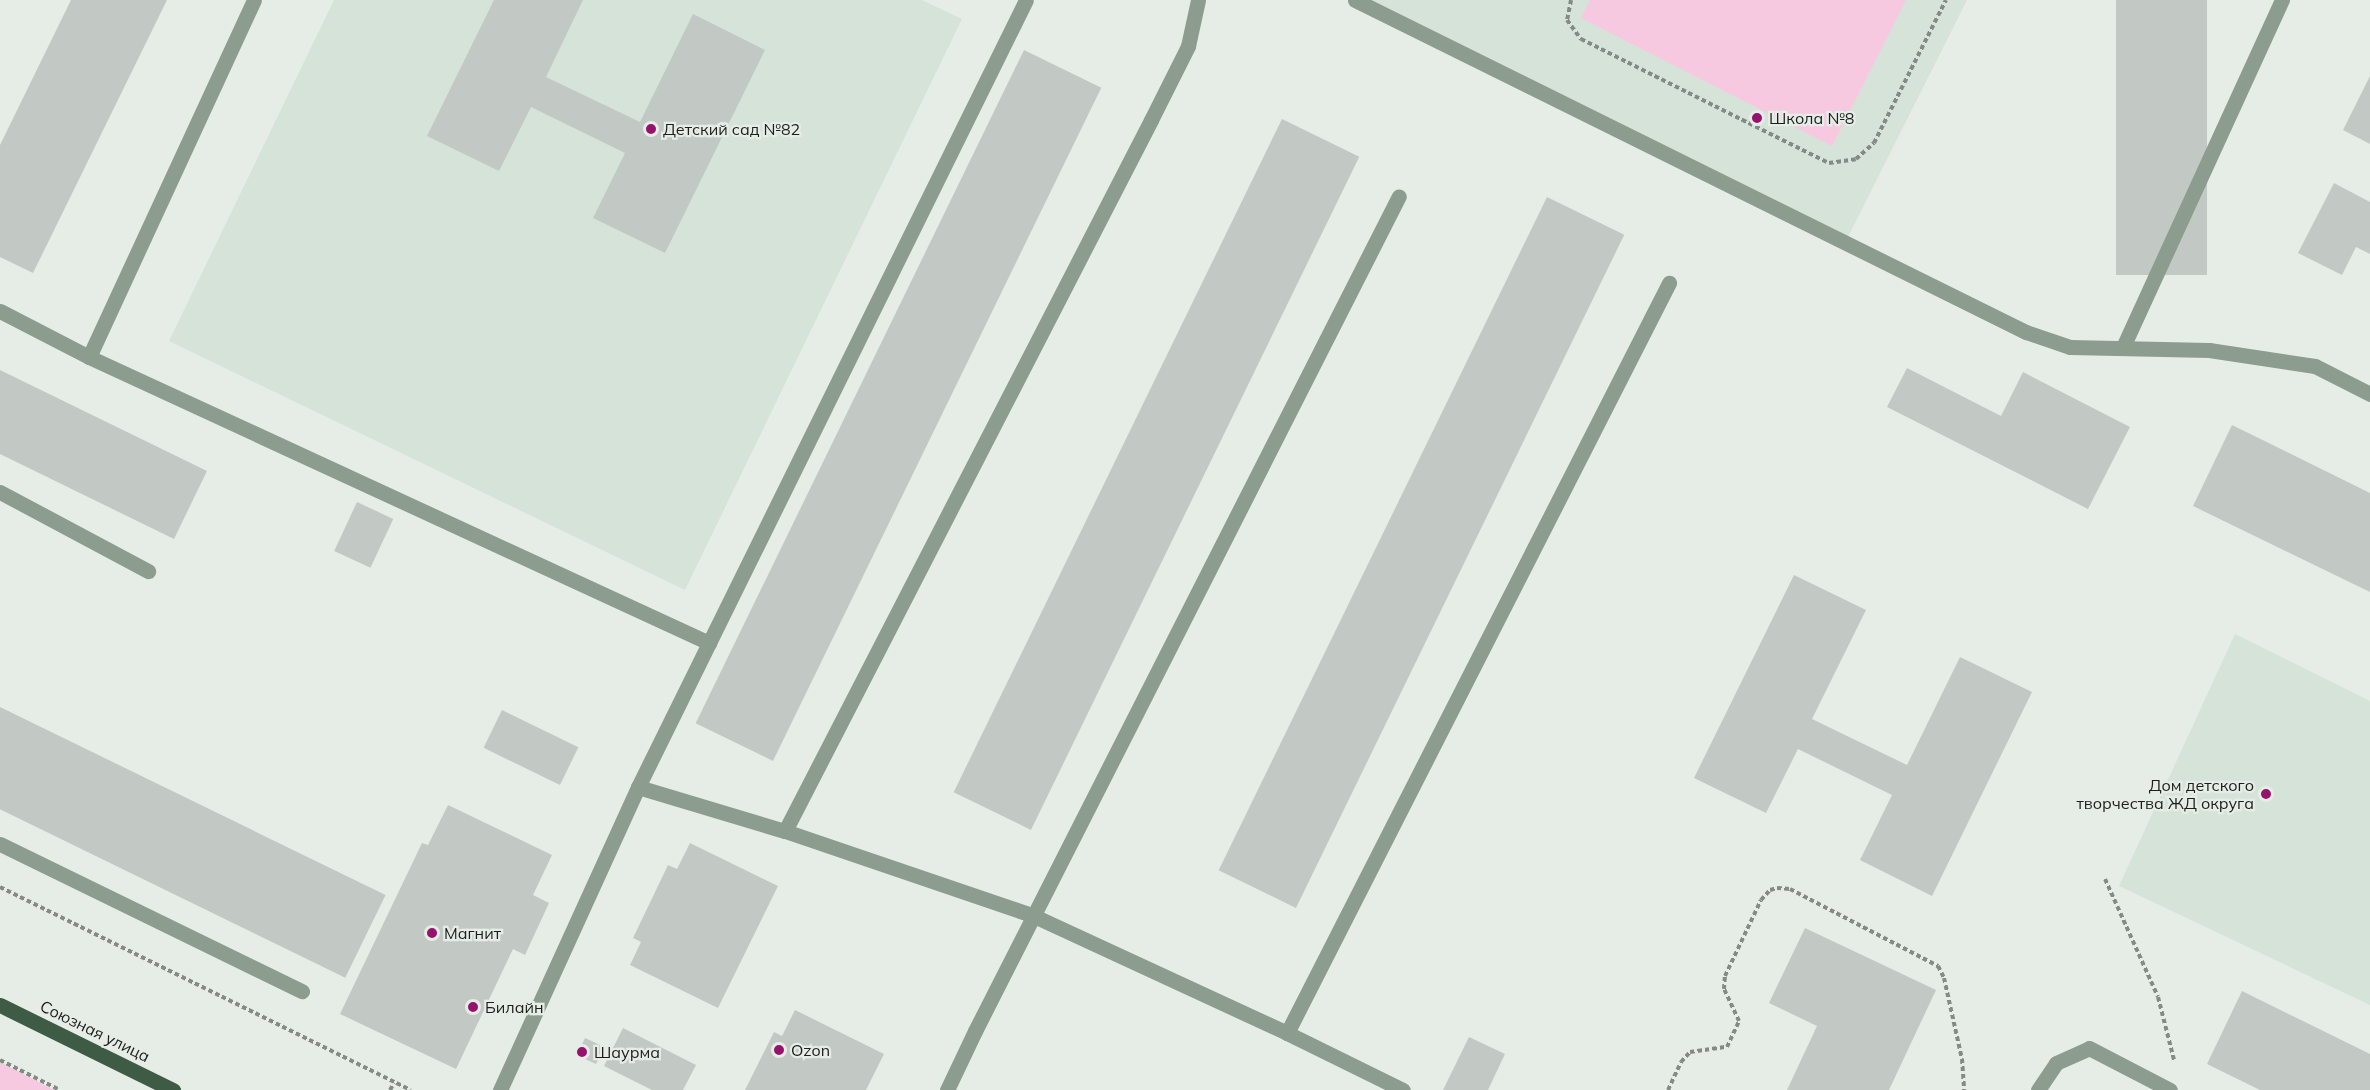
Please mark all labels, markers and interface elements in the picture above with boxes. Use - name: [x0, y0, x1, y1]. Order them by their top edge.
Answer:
- place label: Школа №8: [1769, 108, 1854, 128]
- marker: Школа №8: [1750, 111, 1764, 125]
- place label: Детский сад №82: [663, 119, 800, 139]
- marker: Детский сад №82: [644, 122, 658, 136]
- place label: Дом детского творчества ЖД округа: [2077, 775, 2254, 813]
- marker: Дом детского творчества ЖД округа: [2259, 787, 2273, 801]
- place label: Магнит: [444, 923, 501, 943]
- marker: Магнит: [425, 926, 439, 940]
- street label: Союзная улица: [37, 996, 153, 1066]
- place label: Билайн: [485, 997, 544, 1017]
- marker: Билайн: [466, 1000, 480, 1014]
- place label: Ozon: [791, 1040, 830, 1060]
- place label: Шаурма: [594, 1042, 660, 1062]
- marker: Ozon: [772, 1043, 786, 1057]
- marker: Шаурма: [575, 1045, 589, 1059]

